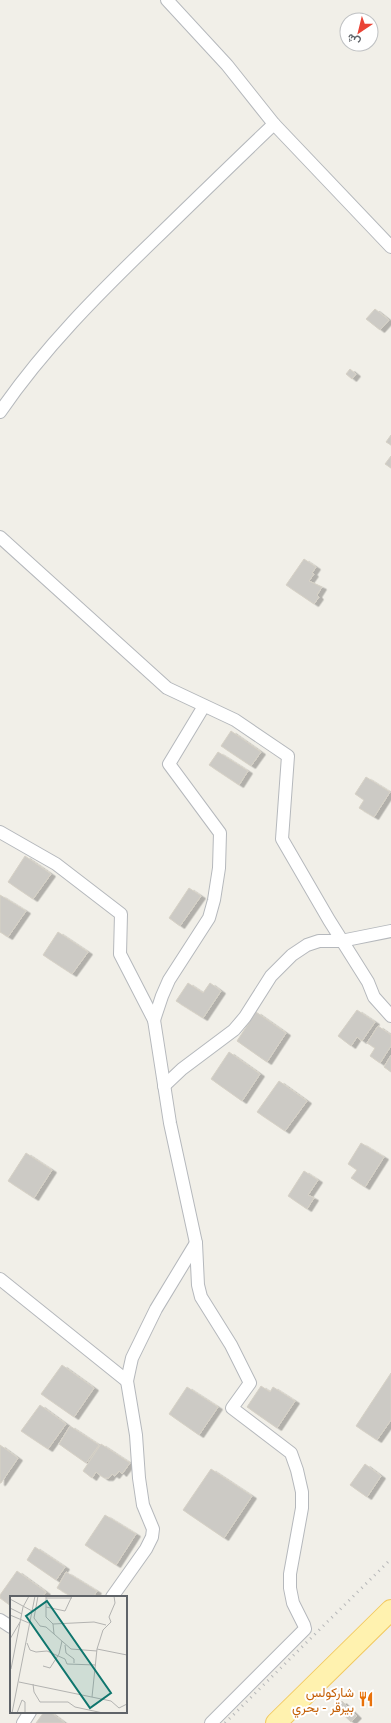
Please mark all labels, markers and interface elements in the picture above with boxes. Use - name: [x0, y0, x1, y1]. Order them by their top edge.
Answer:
- north arrow: [339, 12, 379, 52]
- text: ش: [343, 31, 363, 51]
- inset map: [10, 1596, 127, 1713]
- place label: شاركولس بيرقر - بحري: [292, 1683, 354, 1718]
- restaurant icon: شاركولس بيرقر - بحري: [357, 1690, 375, 1708]

